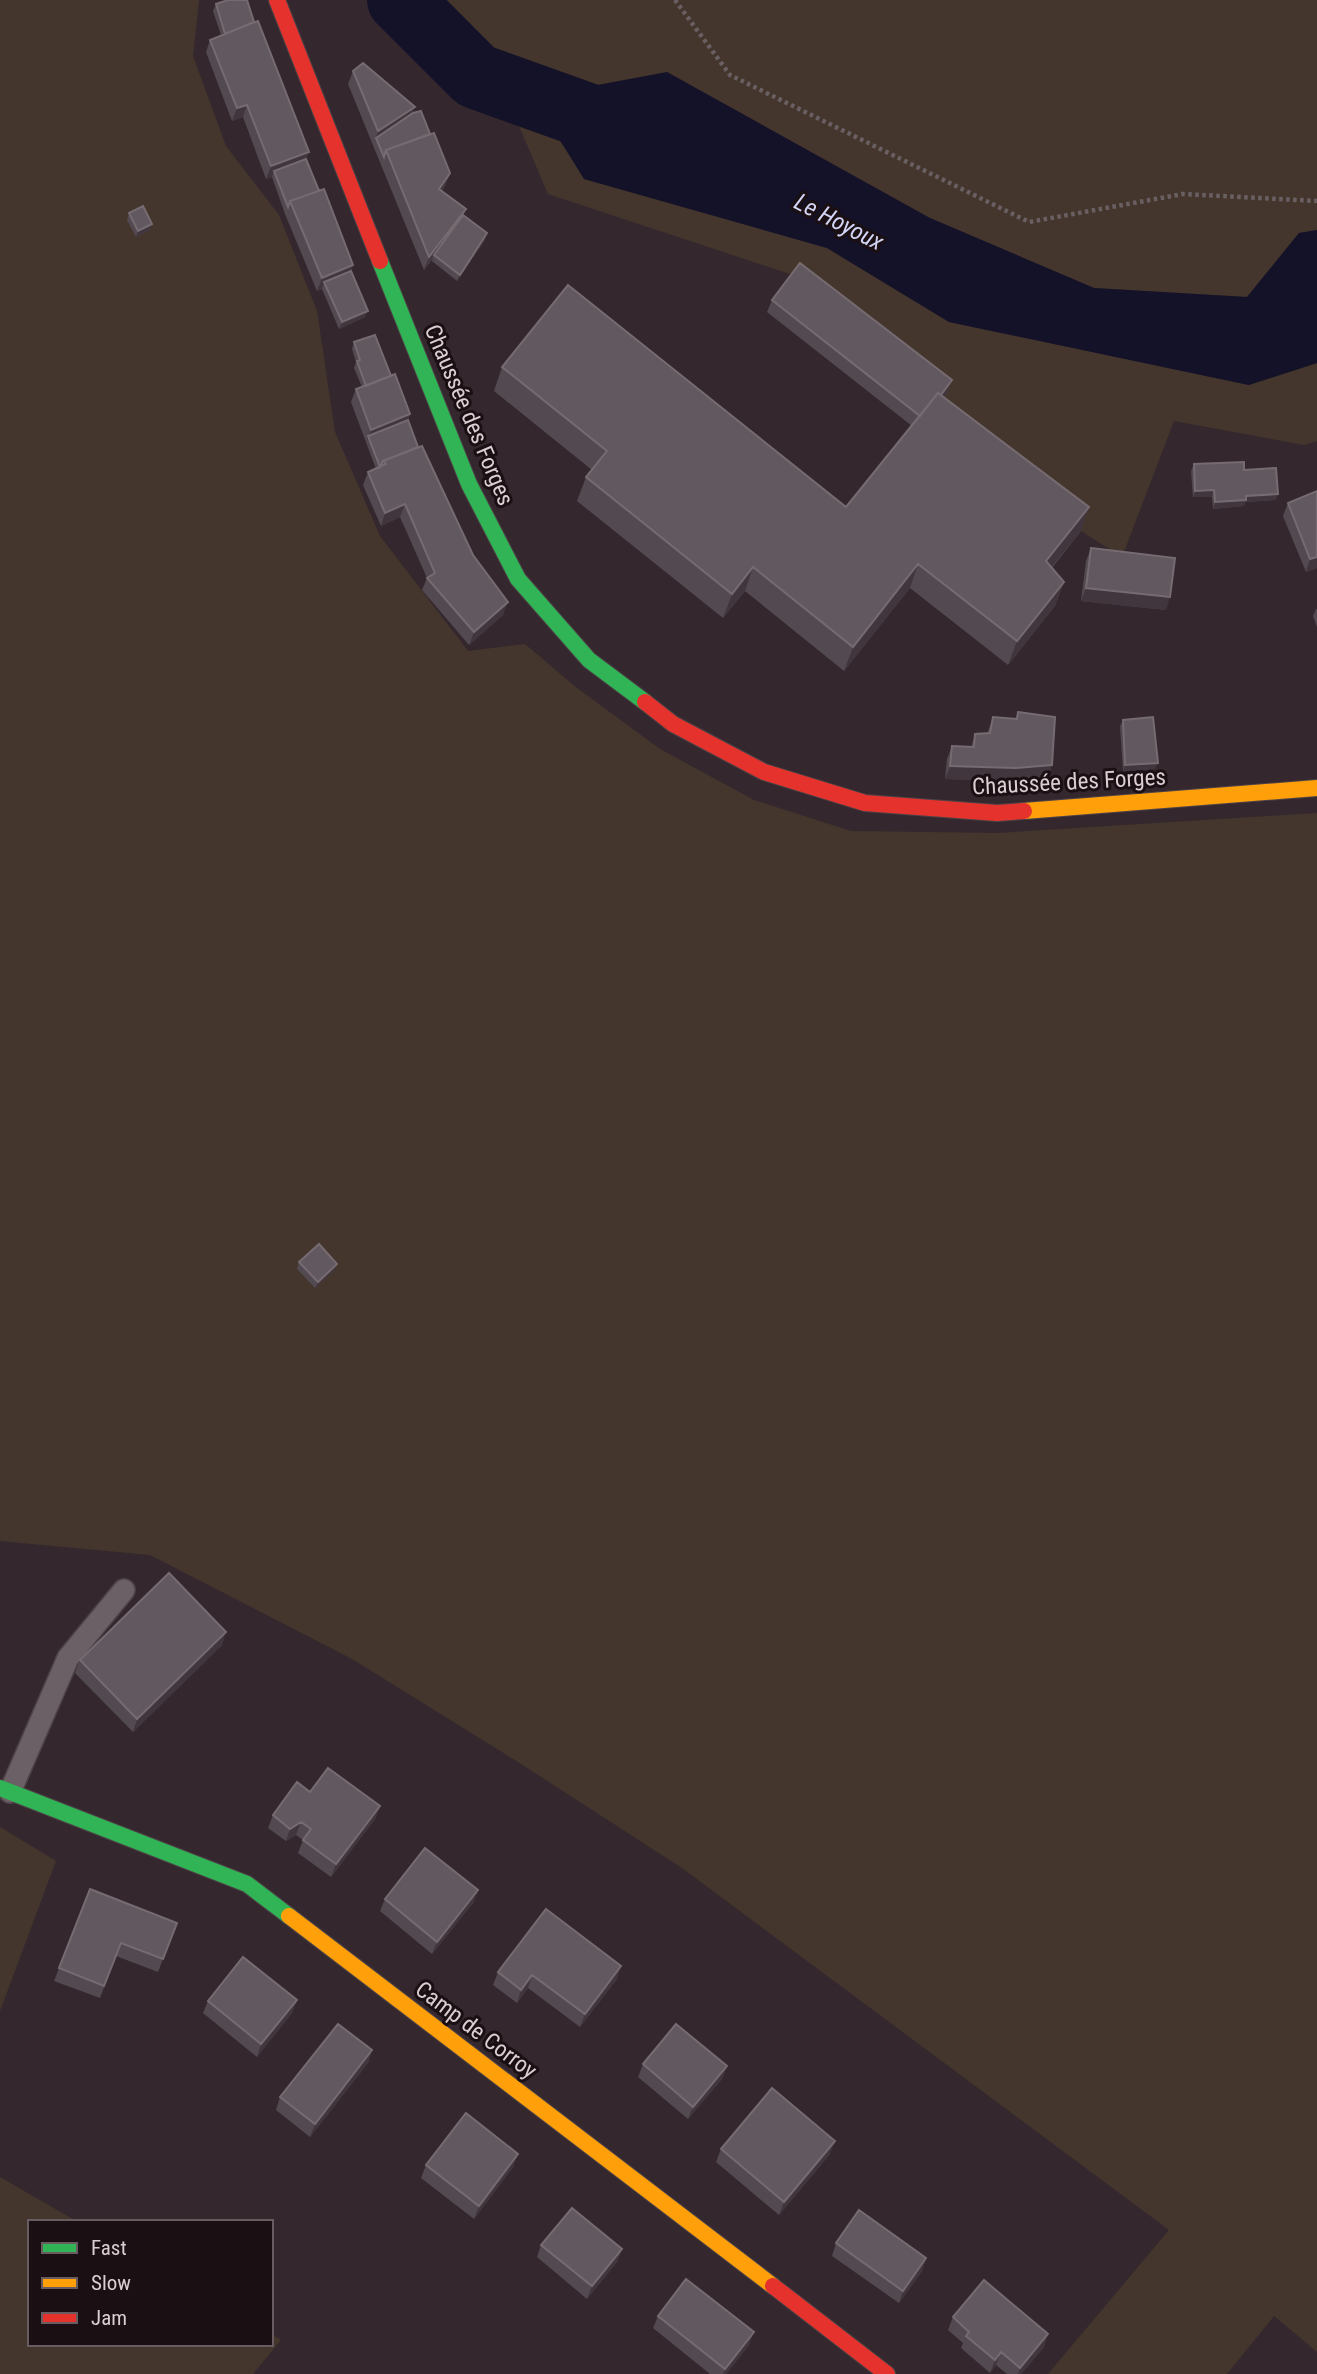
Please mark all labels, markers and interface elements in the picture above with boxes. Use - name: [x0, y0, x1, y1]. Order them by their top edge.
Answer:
- water label: Le Hoyoux: [790, 188, 889, 257]
- street label: Chaussée des Forges: [419, 321, 519, 509]
- street label: Chaussée des Forges: [972, 763, 1166, 801]
- street label: Camp de Corroy: [410, 1976, 542, 2085]
- legend: [28, 2220, 273, 2346]
- text: Fast: [91, 2236, 127, 2260]
- text: Slow: [91, 2271, 131, 2295]
- text: Jam: [91, 2306, 127, 2330]

